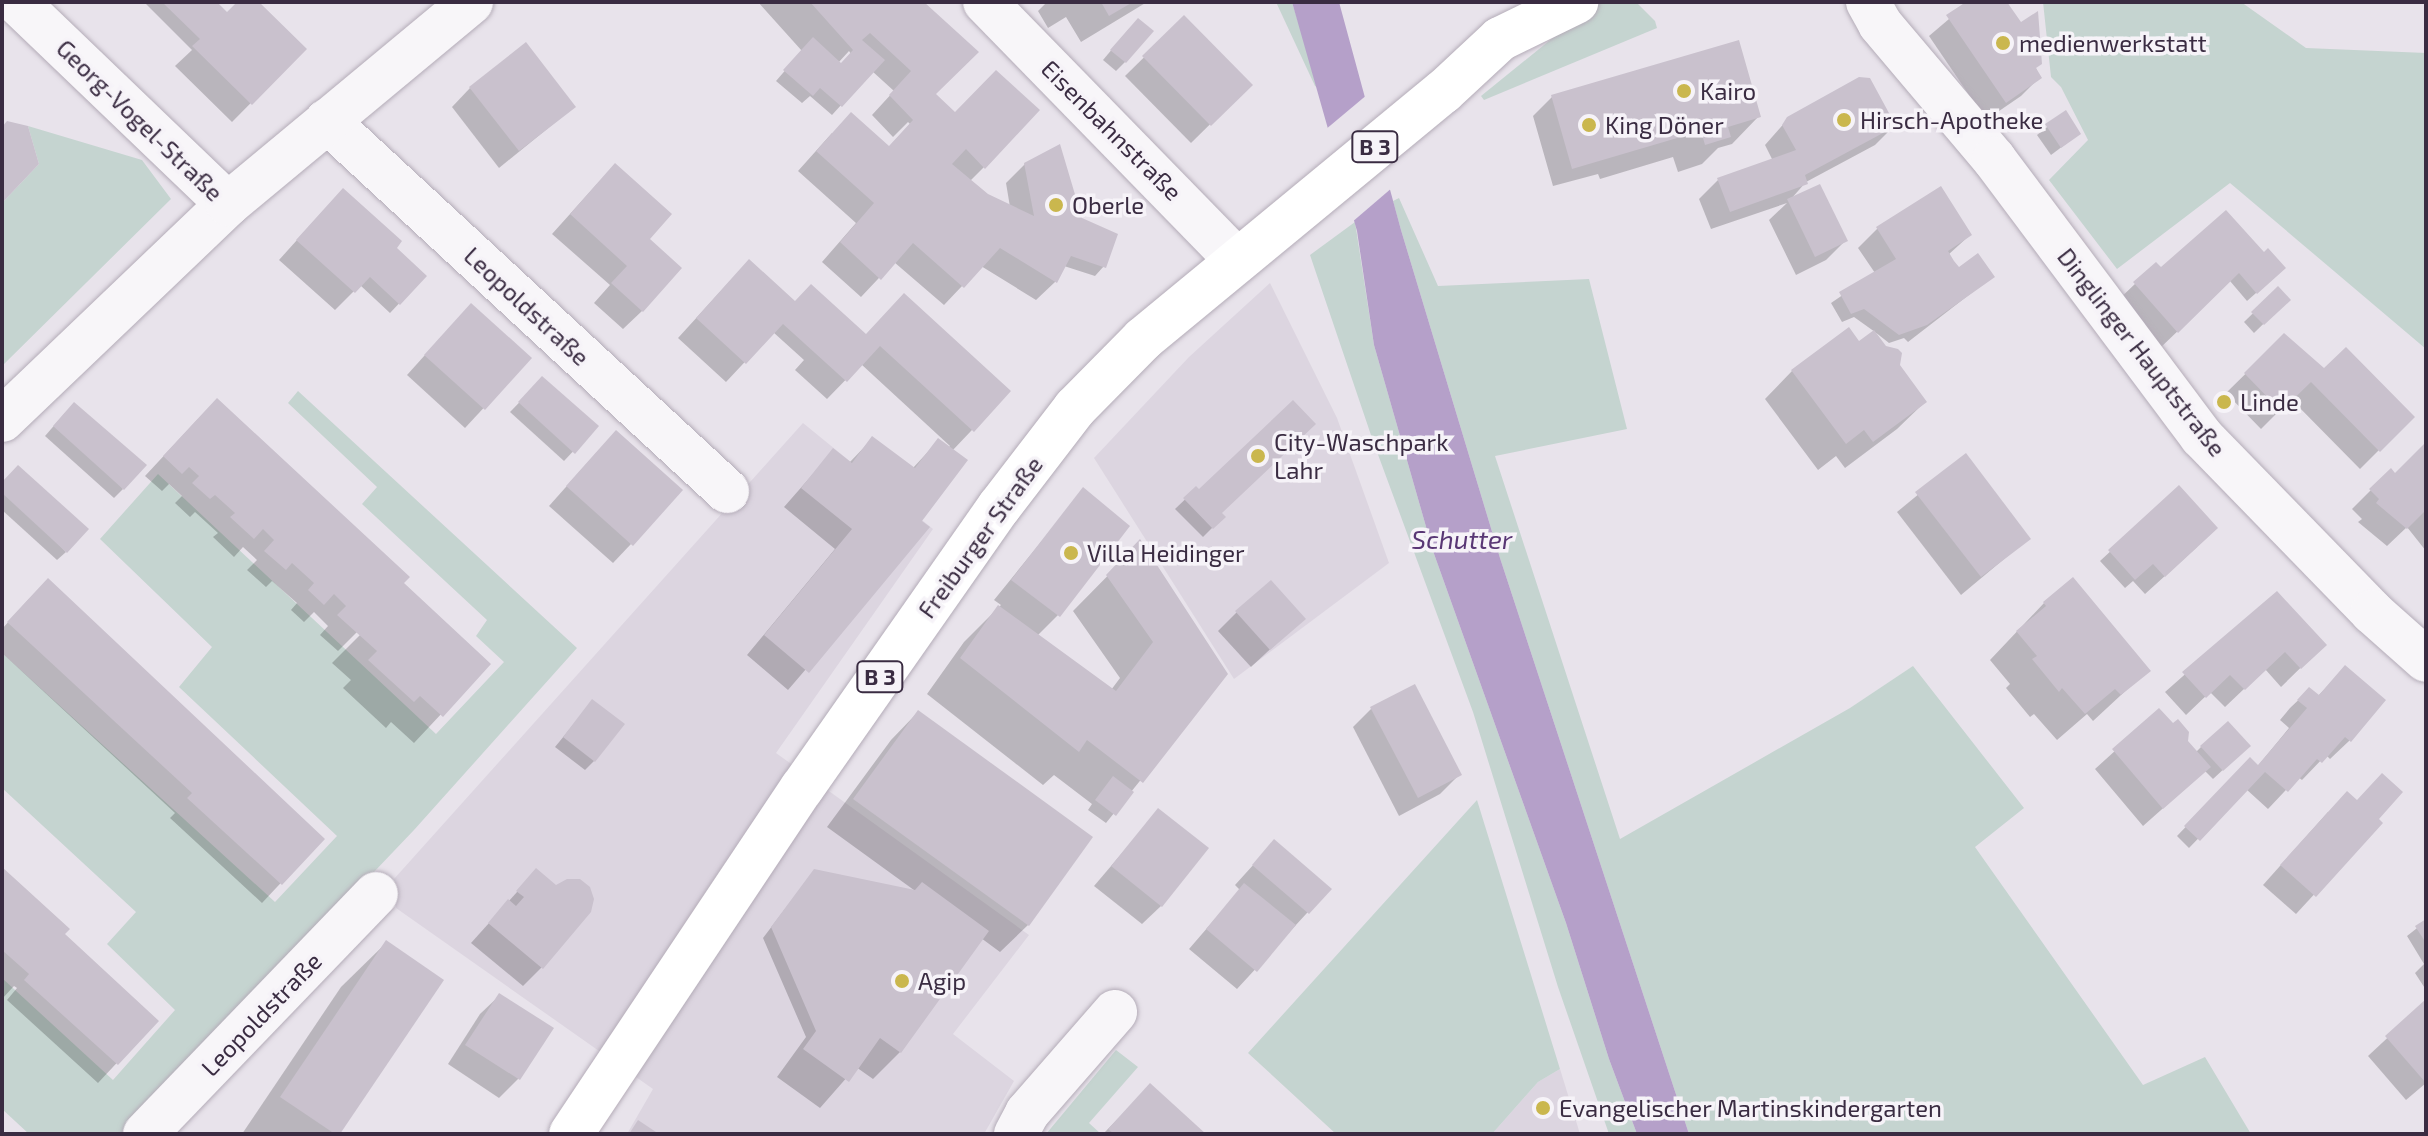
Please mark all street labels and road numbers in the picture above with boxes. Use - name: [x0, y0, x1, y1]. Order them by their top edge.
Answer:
- street label: Georg-Vogel-Straße: [51, 33, 229, 207]
- street label: Eisenbahnstraße: [1036, 54, 1188, 206]
- road number: B 3: [1351, 129, 1399, 165]
- street label: Leopoldstraße: [459, 241, 595, 371]
- street label: Dinglinger Hauptstraße: [2052, 242, 2232, 462]
- street label: Freiburger Straße: [912, 450, 1048, 624]
- road number: B 3: [856, 659, 904, 695]
- street label: Leopoldstraße: [195, 946, 327, 1082]

